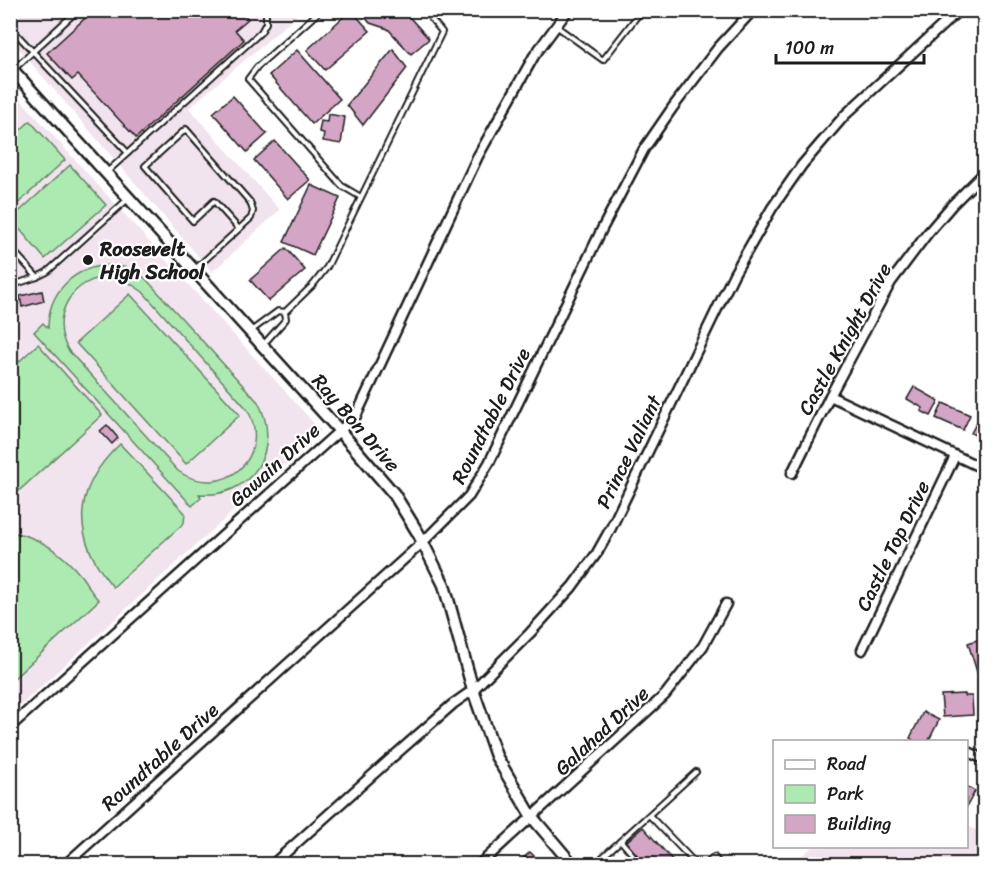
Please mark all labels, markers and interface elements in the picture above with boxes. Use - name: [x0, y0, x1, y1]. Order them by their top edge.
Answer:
- scale bar: [776, 27, 924, 65]
- text: 100 m: [785, 32, 834, 64]
- place label: Roosevelt High School: [99, 232, 206, 290]
- marker: Roosevelt High School: [81, 253, 95, 267]
- street label: Castle Knight Drive: [789, 256, 901, 422]
- street label: Roundtable Drive: [442, 341, 541, 490]
- street label: Ray Bon Drive: [303, 365, 409, 481]
- street label: Prince Valiant: [586, 388, 672, 515]
- street label: Gawain Drive: [221, 414, 329, 516]
- street label: Castle Top Drive: [846, 475, 940, 617]
- street label: Galahad Drive: [546, 677, 658, 785]
- street label: Roundtable Drive: [93, 694, 227, 820]
- legend: [773, 740, 968, 848]
- text: Road: [827, 748, 867, 780]
- text: Park: [827, 778, 864, 810]
- text: Building: [827, 808, 891, 840]

